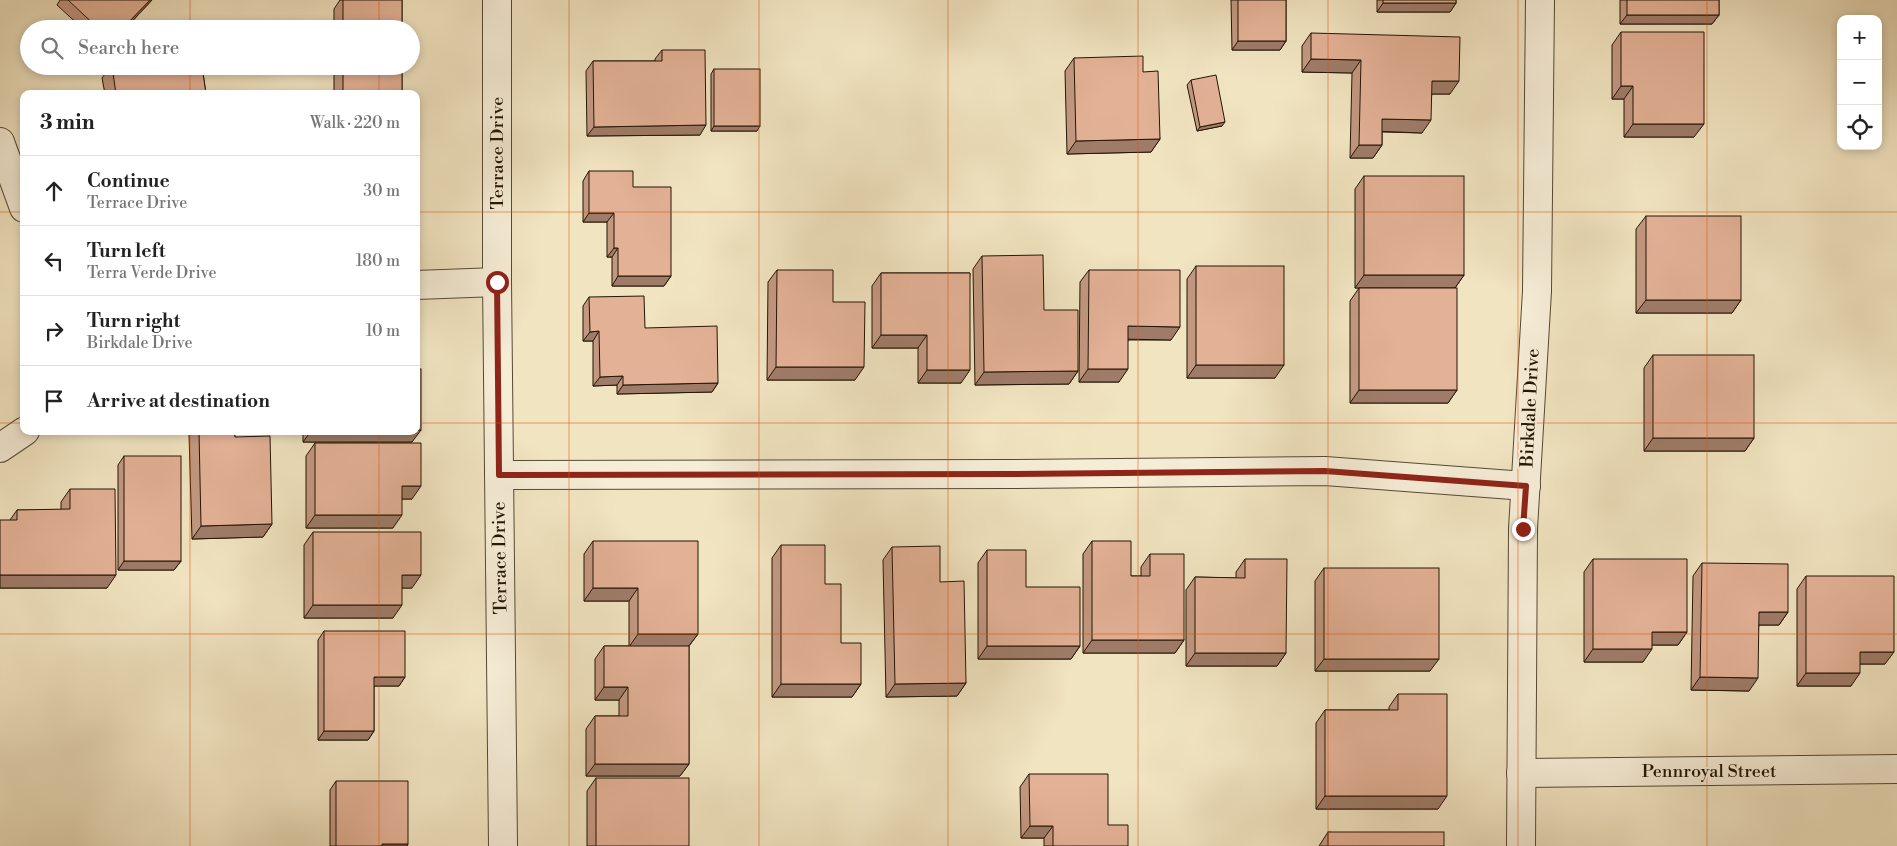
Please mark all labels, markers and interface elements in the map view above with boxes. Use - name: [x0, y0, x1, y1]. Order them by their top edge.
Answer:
- map controls: [1837, 15, 1882, 150]
- button: +: [1837, 15, 1882, 60]
- search box: [20, 20, 420, 75]
- icon: search: [38, 34, 66, 62]
- text: Search here: [78, 36, 179, 60]
- button: −: [1837, 60, 1882, 105]
- street label: Terrace Drive: [486, 97, 509, 209]
- button: locate: [1837, 105, 1882, 150]
- text: 3 min: [40, 110, 95, 136]
- text: Walk · 220 m: [310, 113, 400, 133]
- text: Continue: [87, 169, 170, 193]
- icon: ahead: [40, 177, 68, 205]
- text: 30 m: [363, 181, 400, 201]
- text: Terrace Drive: [87, 193, 187, 213]
- text: Turn left: [87, 239, 166, 263]
- icon: left: [40, 247, 68, 275]
- text: 180 m: [356, 251, 400, 271]
- text: Terra Verde Drive: [87, 263, 217, 283]
- route start: [486, 271, 509, 294]
- text: Turn right: [87, 309, 180, 333]
- icon: right: [40, 317, 68, 345]
- text: 10 m: [366, 321, 400, 341]
- text: Birkdale Drive: [87, 333, 193, 353]
- street label: Birkdale Drive: [1515, 348, 1545, 469]
- icon: arrive: [40, 387, 68, 415]
- text: Arrive at destination: [87, 389, 270, 413]
- street label: Terrace Drive: [488, 501, 512, 615]
- route end: [1512, 518, 1535, 541]
- street label: Pennroyal Street: [1642, 760, 1777, 783]

